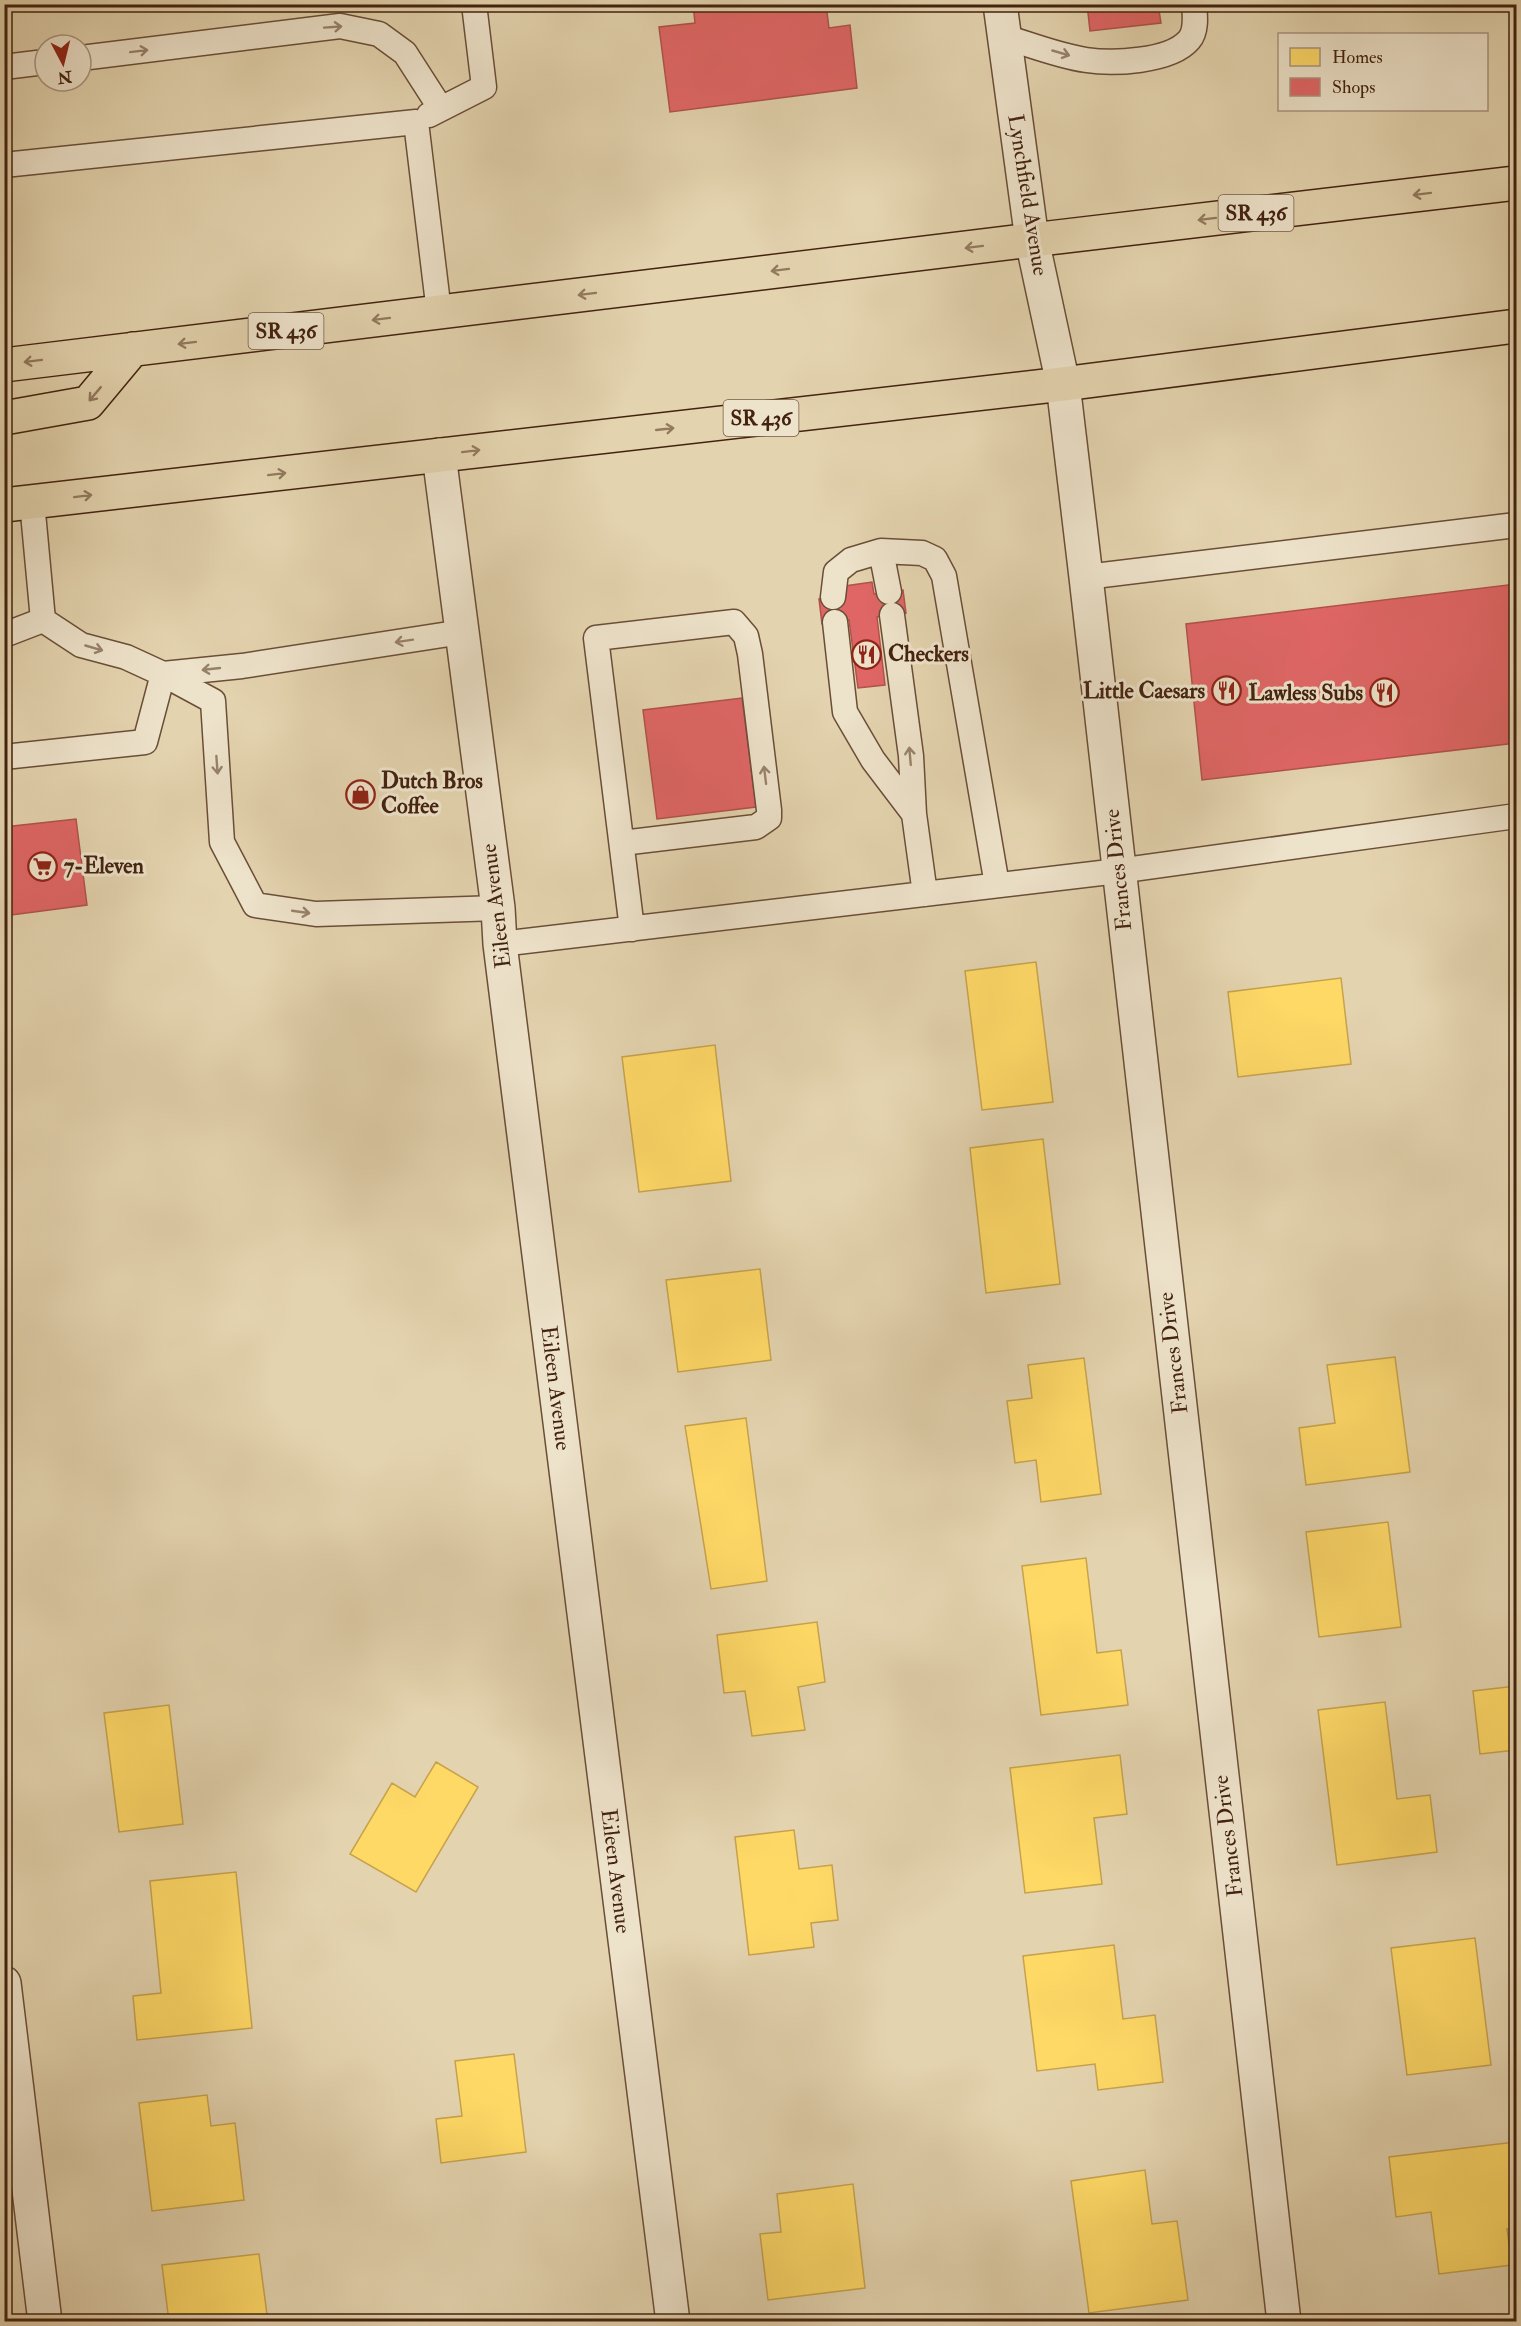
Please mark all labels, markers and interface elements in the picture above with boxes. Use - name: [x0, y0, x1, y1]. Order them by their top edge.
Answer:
- one-way arrow: [322, 21, 342, 32]
- north arrow: [33, 33, 93, 93]
- legend: [1278, 33, 1488, 111]
- one-way arrow: [129, 45, 148, 56]
- text: Homes: [1332, 46, 1383, 69]
- one-way arrow: [1051, 48, 1070, 59]
- text: N: [56, 66, 74, 88]
- text: Shops: [1332, 76, 1375, 99]
- street label: Lynchfield Avenue: [1001, 112, 1055, 278]
- one-way arrow: [1412, 189, 1432, 200]
- road number: SR 436: [1218, 195, 1294, 231]
- one-way arrow: [1198, 214, 1218, 225]
- one-way arrow: [965, 241, 984, 252]
- one-way arrow: [771, 265, 791, 276]
- one-way arrow: [577, 289, 597, 300]
- road number: SR 436: [248, 313, 324, 349]
- one-way arrow: [371, 314, 391, 325]
- one-way arrow: [178, 337, 197, 348]
- one-way arrow: [24, 356, 44, 367]
- one-way arrow: [89, 386, 102, 402]
- road number: SR 436: [724, 400, 798, 436]
- one-way arrow: [654, 423, 674, 434]
- one-way arrow: [461, 446, 480, 457]
- one-way arrow: [267, 468, 287, 479]
- one-way arrow: [73, 490, 93, 501]
- one-way arrow: [395, 635, 415, 646]
- restaurant icon: Checkers: [851, 638, 883, 670]
- place label: Checkers: [888, 640, 969, 668]
- one-way arrow: [84, 643, 103, 655]
- one-way arrow: [202, 664, 222, 675]
- restaurant icon: Little Caesars: [1210, 675, 1242, 707]
- place label: Little Caesars: [1083, 677, 1205, 705]
- restaurant icon: Lawless Subs: [1368, 677, 1400, 709]
- place label: Lawless Subs: [1249, 679, 1363, 707]
- one-way arrow: [904, 746, 915, 766]
- one-way arrow: [212, 754, 223, 774]
- one-way arrow: [759, 766, 770, 786]
- place label: Dutch Bros Coffee: [381, 767, 483, 820]
- shop icon: Dutch Bros Coffee: [344, 778, 376, 810]
- street label: Frances Drive: [1098, 808, 1138, 932]
- street label: Eileen Avenue: [474, 842, 518, 970]
- supermarket icon: 7-Eleven: [27, 850, 59, 882]
- place label: 7-Eleven: [64, 852, 144, 880]
- one-way arrow: [291, 906, 310, 917]
- street label: Frances Drive: [1152, 1291, 1194, 1415]
- street label: Eileen Avenue: [534, 1324, 578, 1452]
- street label: Frances Drive: [1207, 1774, 1249, 1898]
- street label: Eileen Avenue: [594, 1807, 638, 1935]

